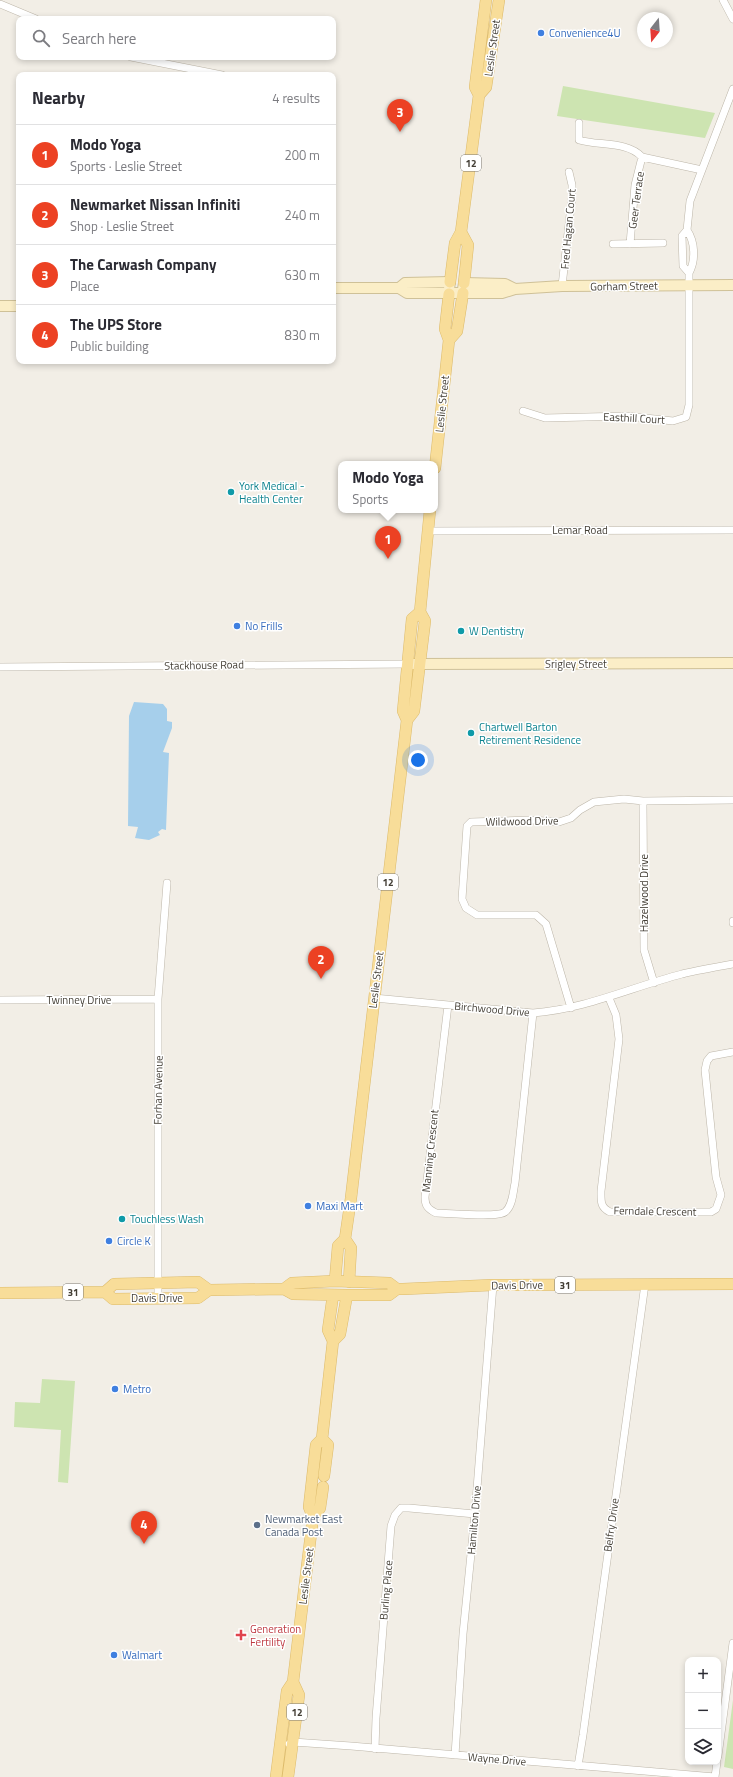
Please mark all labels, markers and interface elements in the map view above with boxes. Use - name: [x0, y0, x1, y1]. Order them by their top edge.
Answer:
- north arrow: [637, 12, 673, 48]
- search box: [16, 16, 336, 60]
- street label: Leslie Street: [480, 18, 504, 77]
- place label: Convenience4U: [549, 25, 621, 41]
- icon: search: [30, 27, 52, 49]
- text: Search here: [62, 27, 136, 50]
- marker: Convenience4U: [536, 28, 546, 38]
- text: Nearby: [32, 85, 85, 111]
- text: 4 results: [272, 88, 320, 108]
- pin: 3: [387, 99, 413, 132]
- text: Modo Yoga: [70, 133, 141, 156]
- text: 1: [41, 145, 49, 165]
- text: 200 m: [284, 145, 320, 165]
- road number: 12: [461, 155, 481, 171]
- text: Sports · Leslie Street: [70, 156, 182, 176]
- street label: Geer Terrace: [624, 170, 648, 230]
- street label: Fred Hagan Court: [557, 188, 579, 270]
- text: Newmarket Nissan Infiniti: [70, 193, 240, 216]
- text: 2: [41, 205, 49, 225]
- text: 240 m: [284, 205, 320, 225]
- text: Shop · Leslie Street: [70, 216, 174, 236]
- text: The Carwash Company: [70, 253, 217, 276]
- text: 3: [41, 265, 49, 285]
- text: 630 m: [284, 265, 320, 285]
- text: Place: [70, 276, 99, 296]
- street label: Gorham Street: [590, 277, 658, 295]
- text: The UPS Store: [70, 313, 162, 336]
- text: 4: [41, 325, 49, 345]
- text: 830 m: [284, 325, 320, 345]
- text: Public building: [70, 336, 149, 356]
- street label: Leslie Street: [431, 375, 453, 433]
- street label: Easthill Court: [603, 408, 665, 428]
- popup: [338, 461, 438, 513]
- text: Modo Yoga: [352, 466, 424, 489]
- place label: York Medical - Health Center: [239, 478, 305, 507]
- marker: York Medical - Health Center: [226, 487, 236, 497]
- text: Sports: [352, 489, 388, 509]
- street label: Lemar Road: [552, 522, 608, 538]
- pin: 1: [375, 526, 401, 559]
- place label: No Frills: [245, 618, 283, 634]
- marker: No Frills: [232, 621, 242, 631]
- place label: W Dentistry: [469, 623, 525, 639]
- marker: W Dentistry: [456, 626, 466, 636]
- street label: Stackhouse Road: [164, 656, 244, 674]
- street label: Srigley Street: [545, 656, 607, 672]
- place label: Chartwell Barton Retirement Residence: [479, 719, 581, 748]
- marker: Chartwell Barton Retirement Residence: [466, 728, 476, 738]
- your location: [408, 750, 428, 770]
- street label: Wildwood Drive: [485, 812, 559, 830]
- street label: Hazelwood Drive: [636, 853, 652, 932]
- road number: 12: [378, 874, 398, 890]
- pin: 2: [308, 946, 334, 979]
- street label: Leslie Street: [365, 951, 387, 1009]
- street label: Twinney Drive: [47, 992, 112, 1008]
- street label: Birchwood Drive: [454, 998, 531, 1020]
- street label: Forhan Avenue: [149, 1055, 167, 1125]
- street label: Manning Crescent: [418, 1109, 442, 1193]
- place label: Maxi Mart: [316, 1198, 363, 1214]
- marker: Maxi Mart: [303, 1201, 313, 1211]
- street label: Ferndale Crescent: [613, 1202, 697, 1220]
- place label: Touchless Wash: [130, 1211, 204, 1227]
- marker: Touchless Wash: [117, 1214, 127, 1224]
- place label: Circle K: [117, 1233, 151, 1249]
- marker: Circle K: [104, 1236, 114, 1246]
- street label: Davis Drive: [491, 1277, 544, 1293]
- road number: 31: [555, 1277, 575, 1293]
- road number: 31: [63, 1284, 83, 1300]
- street label: Davis Drive: [131, 1290, 183, 1306]
- place label: Metro: [123, 1381, 151, 1397]
- marker: Metro: [110, 1384, 120, 1394]
- street label: Hamilton Drive: [463, 1484, 485, 1555]
- street label: Belfry Drive: [599, 1497, 623, 1553]
- pin: 4: [131, 1511, 157, 1544]
- place label: Newmarket East Canada Post: [265, 1511, 342, 1540]
- marker: Newmarket East Canada Post: [252, 1520, 262, 1530]
- street label: Leslie Street: [295, 1547, 317, 1605]
- street label: Burling Place: [375, 1559, 397, 1621]
- place label: Generation Fertility: [250, 1621, 301, 1650]
- marker: Generation Fertility: [235, 1629, 247, 1641]
- place label: Walmart: [122, 1647, 162, 1663]
- marker: Walmart: [109, 1650, 119, 1660]
- map controls: [685, 1657, 721, 1765]
- button: +: [685, 1657, 721, 1693]
- button: −: [685, 1693, 721, 1729]
- road number: 12: [287, 1704, 307, 1720]
- button: layers: [685, 1729, 721, 1765]
- street label: Wayne Drive: [467, 1748, 527, 1770]

